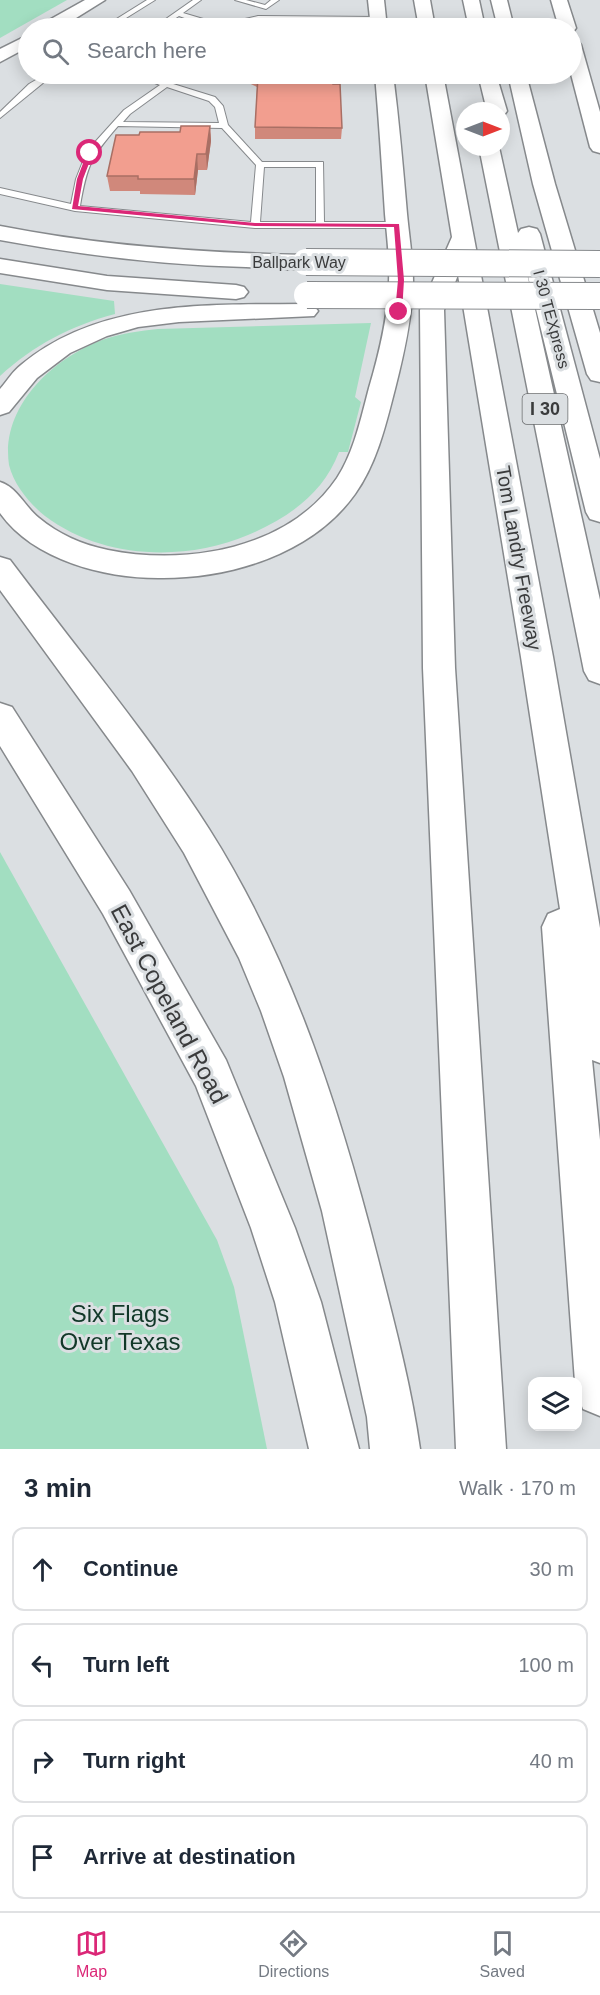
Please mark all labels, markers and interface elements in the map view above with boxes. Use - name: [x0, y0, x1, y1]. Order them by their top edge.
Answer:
- search box: [18, 18, 582, 84]
- icon: search: [39, 35, 72, 68]
- text: Search here: [87, 38, 207, 63]
- north arrow: [456, 102, 510, 156]
- route start: [76, 139, 102, 165]
- street label: Ballpark Way: [252, 254, 346, 271]
- street label: I 30 TEXpress: [530, 268, 573, 370]
- route end: [385, 298, 411, 324]
- road number: I 30: [522, 394, 568, 424]
- street label: Tom Landry Freeway: [492, 464, 546, 652]
- street label: East Copeland Road: [106, 900, 233, 1108]
- park label: Six Flags Over Texas: [60, 1300, 180, 1355]
- map controls: [528, 1377, 582, 1431]
- button: layers: [528, 1377, 582, 1431]
- text: 3 min: [24, 1473, 92, 1503]
- text: Walk · 170 m: [459, 1477, 576, 1499]
- icon: ahead: [26, 1553, 59, 1586]
- text: Continue: [83, 1556, 178, 1581]
- text: 30 m: [530, 1558, 574, 1580]
- icon: left: [26, 1649, 59, 1682]
- text: Turn left: [83, 1652, 169, 1677]
- text: 100 m: [518, 1654, 574, 1676]
- icon: right: [26, 1745, 59, 1778]
- text: Turn right: [83, 1748, 185, 1773]
- text: 40 m: [530, 1750, 574, 1772]
- icon: arrive: [26, 1841, 59, 1874]
- text: Arrive at destination: [83, 1844, 296, 1869]
- tab: Map: [75, 1927, 108, 1981]
- tab: Directions: [258, 1927, 329, 1981]
- tab: Saved: [480, 1927, 525, 1981]

